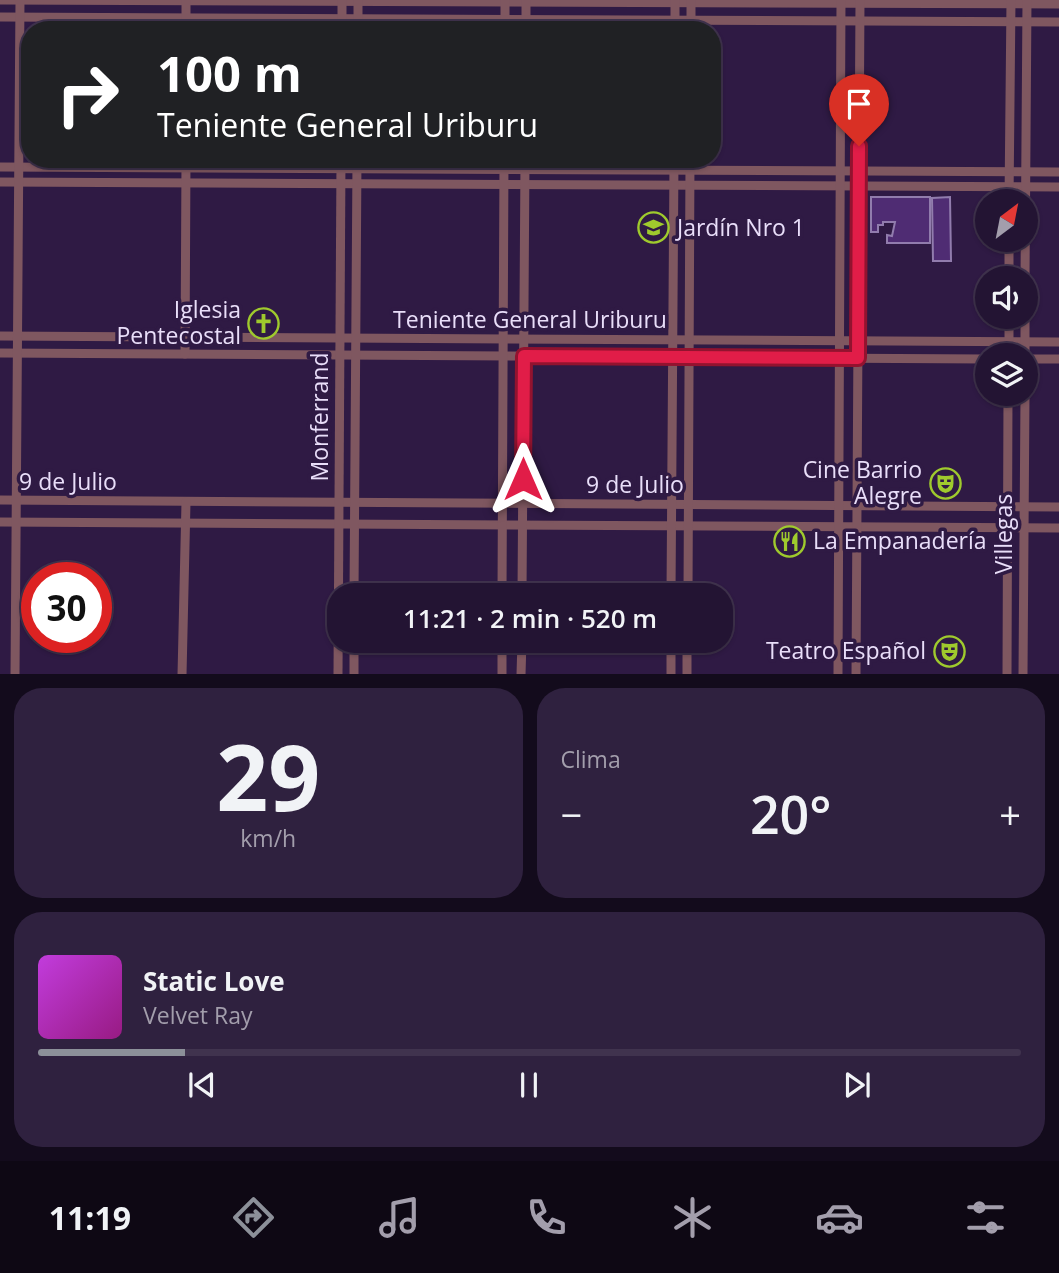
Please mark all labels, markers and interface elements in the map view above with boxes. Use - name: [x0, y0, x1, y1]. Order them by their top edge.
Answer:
- text: 100 m: [157, 40, 302, 106]
- icon: right: [42, 49, 133, 140]
- pin: [829, 74, 889, 146]
- icon: arrive: [840, 85, 878, 123]
- text: Teniente General Uriburu: [157, 103, 538, 146]
- north arrow: [975, 189, 1038, 252]
- map controls: [975, 189, 1038, 406]
- school or university icon: Jardín Nro 1: [637, 211, 671, 245]
- place label: Jardín Nro 1: [675, 211, 805, 243]
- button: sound: [975, 266, 1038, 329]
- place label: Iglesia Pentecostal: [116, 293, 241, 351]
- street label: Teniente General Uriburu: [393, 303, 667, 335]
- church icon: Iglesia Pentecostal: [247, 306, 281, 340]
- button: layers: [975, 343, 1038, 406]
- street label: Monferrand: [303, 352, 335, 482]
- position arrow: [486, 442, 560, 516]
- place label: Cine Barrio Alegre: [803, 453, 922, 511]
- street label: 9 de Julio: [19, 465, 117, 497]
- theatre icon: Cine Barrio Alegre: [928, 466, 962, 500]
- street label: 9 de Julio: [586, 468, 684, 500]
- street label: Villegas: [987, 494, 1019, 574]
- restaurant icon: La Empanadería: [773, 524, 807, 558]
- place label: La Empanadería: [813, 524, 987, 556]
- speed limit sign: 30: [21, 562, 112, 653]
- text: 11:21 · 2 min · 520 m: [403, 600, 657, 636]
- place label: Teatro Español: [766, 634, 926, 666]
- theatre icon: Teatro Español: [932, 634, 966, 668]
- text: 29: [216, 714, 320, 838]
- text: Clima: [561, 743, 621, 775]
- text: 20°: [750, 778, 832, 849]
- text: −: [561, 788, 582, 840]
- text: +: [999, 788, 1021, 840]
- text: km/h: [240, 822, 296, 854]
- text: Static Love: [143, 963, 285, 999]
- text: Velvet Ray: [143, 999, 253, 1031]
- icon: previous: [183, 1066, 221, 1104]
- icon: pause: [510, 1066, 548, 1104]
- icon: next: [838, 1066, 876, 1104]
- icon: directions: [229, 1193, 278, 1242]
- icon: music: [375, 1193, 424, 1242]
- icon: phone: [522, 1193, 571, 1242]
- icon: climate: [668, 1193, 717, 1242]
- icon: car: [815, 1193, 864, 1242]
- icon: filters: [961, 1193, 1010, 1242]
- text: 11:19: [49, 1196, 131, 1239]

